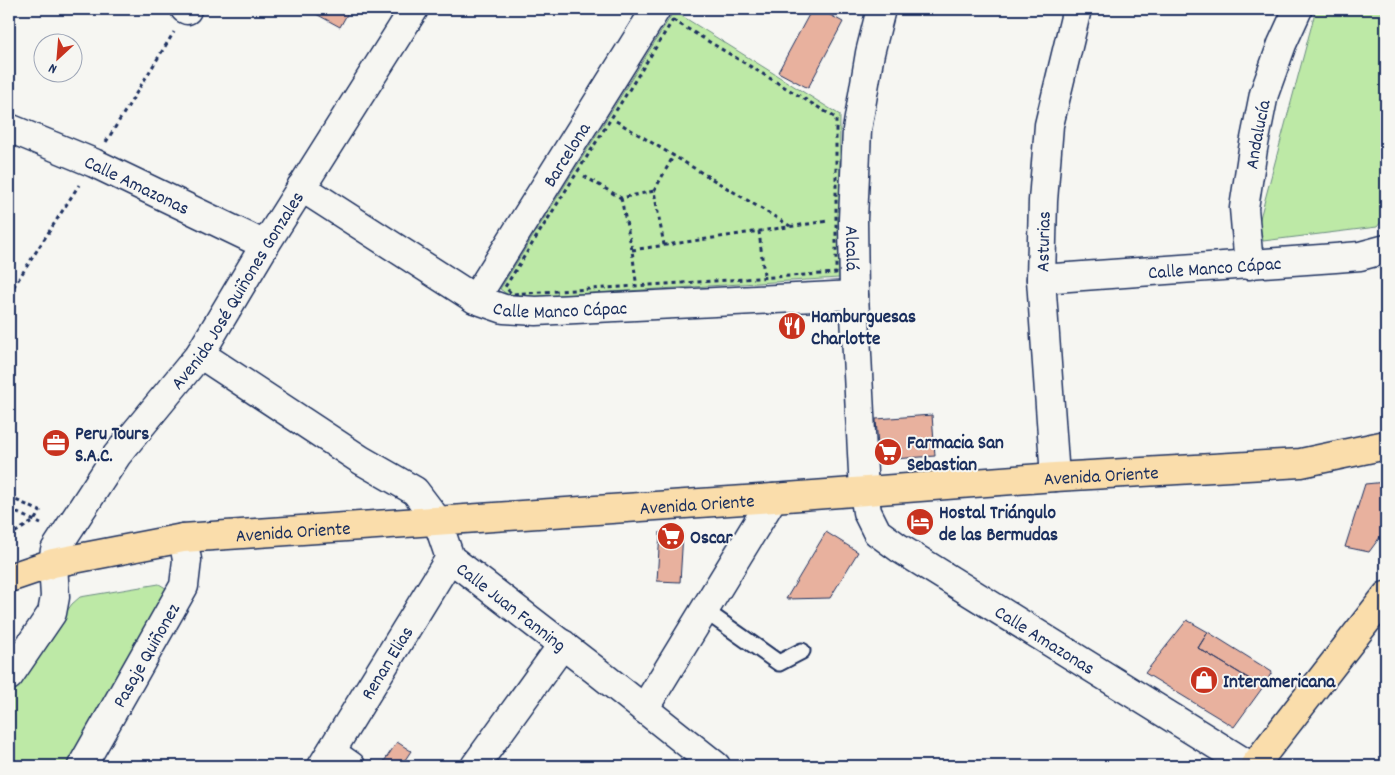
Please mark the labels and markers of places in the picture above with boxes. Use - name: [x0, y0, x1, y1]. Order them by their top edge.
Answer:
- place label: Hamburguesas Charlotte: [811, 305, 916, 354]
- restaurant icon: Hamburguesas Charlotte: [777, 311, 807, 341]
- place label: Peru Tours S.A.C.: [75, 422, 149, 471]
- office icon: Peru Tours S.A.C.: [41, 428, 71, 458]
- place label: Farmacia San Sebastian: [907, 431, 1004, 480]
- supermarket icon: Farmacia San Sebastian: [873, 437, 903, 467]
- place label: Hostal Triángulo de las Bermudas: [939, 501, 1058, 550]
- hotel icon: Hostal Triángulo de las Bermudas: [905, 507, 935, 537]
- supermarket icon: Oscar: [656, 521, 686, 551]
- place label: Oscar: [690, 526, 733, 553]
- shop icon: Interamericana: [1189, 665, 1219, 695]
- place label: Interamericana: [1223, 670, 1336, 697]

